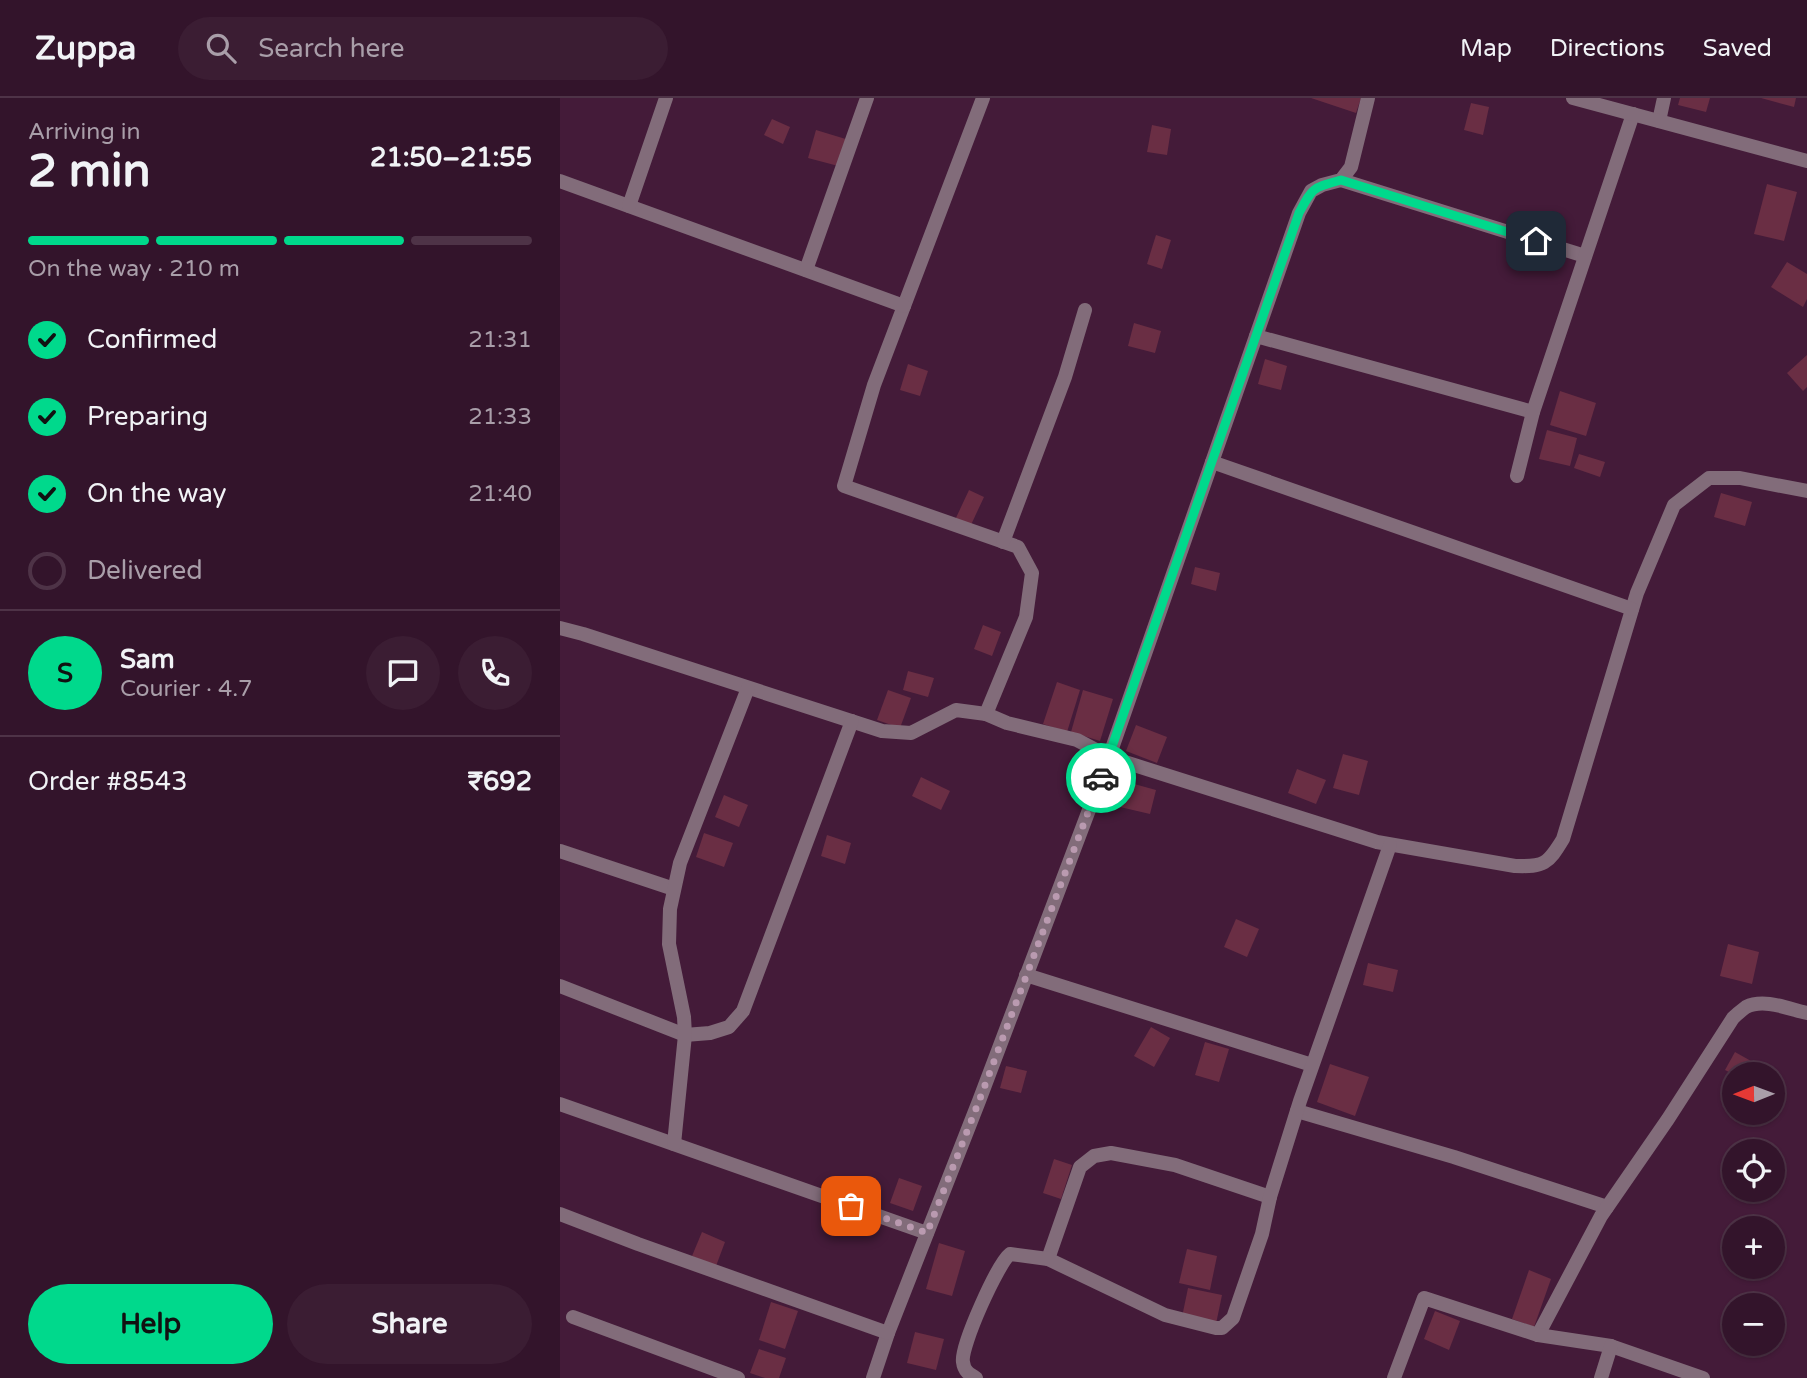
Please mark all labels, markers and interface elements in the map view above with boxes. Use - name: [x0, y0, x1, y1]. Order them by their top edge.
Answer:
- search box: [178, 17, 668, 80]
- text: Zuppa: [35, 29, 136, 68]
- icon: search: [202, 29, 240, 67]
- text: Search here: [258, 33, 405, 64]
- text: Map: [1460, 34, 1512, 63]
- text: Directions: [1550, 34, 1665, 63]
- text: Saved: [1703, 34, 1772, 63]
- text: Arriving in: [28, 118, 141, 146]
- text: 21:50–21:55: [370, 142, 532, 173]
- text: 2 min: [28, 144, 151, 199]
- pin: [1506, 211, 1566, 271]
- icon: home: [1517, 222, 1555, 260]
- text: On the way · 210 m: [28, 255, 240, 283]
- icon: check: [28, 321, 66, 359]
- text: Confirmed: [87, 324, 217, 355]
- text: 21:31: [468, 326, 532, 354]
- icon: check: [28, 398, 66, 436]
- text: Preparing: [87, 401, 208, 432]
- text: 21:33: [468, 403, 532, 431]
- icon: check: [28, 475, 66, 513]
- text: On the way: [87, 478, 227, 509]
- text: 21:40: [468, 480, 532, 508]
- text: Delivered: [87, 555, 203, 586]
- button: chat: [366, 636, 440, 710]
- button: phone: [458, 636, 532, 710]
- text: Sam: [120, 644, 175, 675]
- text: S: [57, 658, 73, 689]
- text: Courier · 4.7: [120, 675, 253, 703]
- courier: [1066, 743, 1136, 813]
- icon: car: [1082, 759, 1120, 797]
- text: Order #8543: [28, 766, 188, 797]
- text: ₹692: [468, 766, 532, 797]
- north arrow: [1722, 1062, 1785, 1125]
- map controls: [1722, 1062, 1785, 1356]
- button: locate: [1722, 1139, 1785, 1202]
- pin: [821, 1176, 881, 1236]
- icon: bag: [832, 1187, 870, 1225]
- button: +: [1722, 1216, 1785, 1279]
- button: Help: [28, 1284, 273, 1364]
- button: Share: [287, 1284, 532, 1364]
- button: −: [1722, 1293, 1785, 1356]

